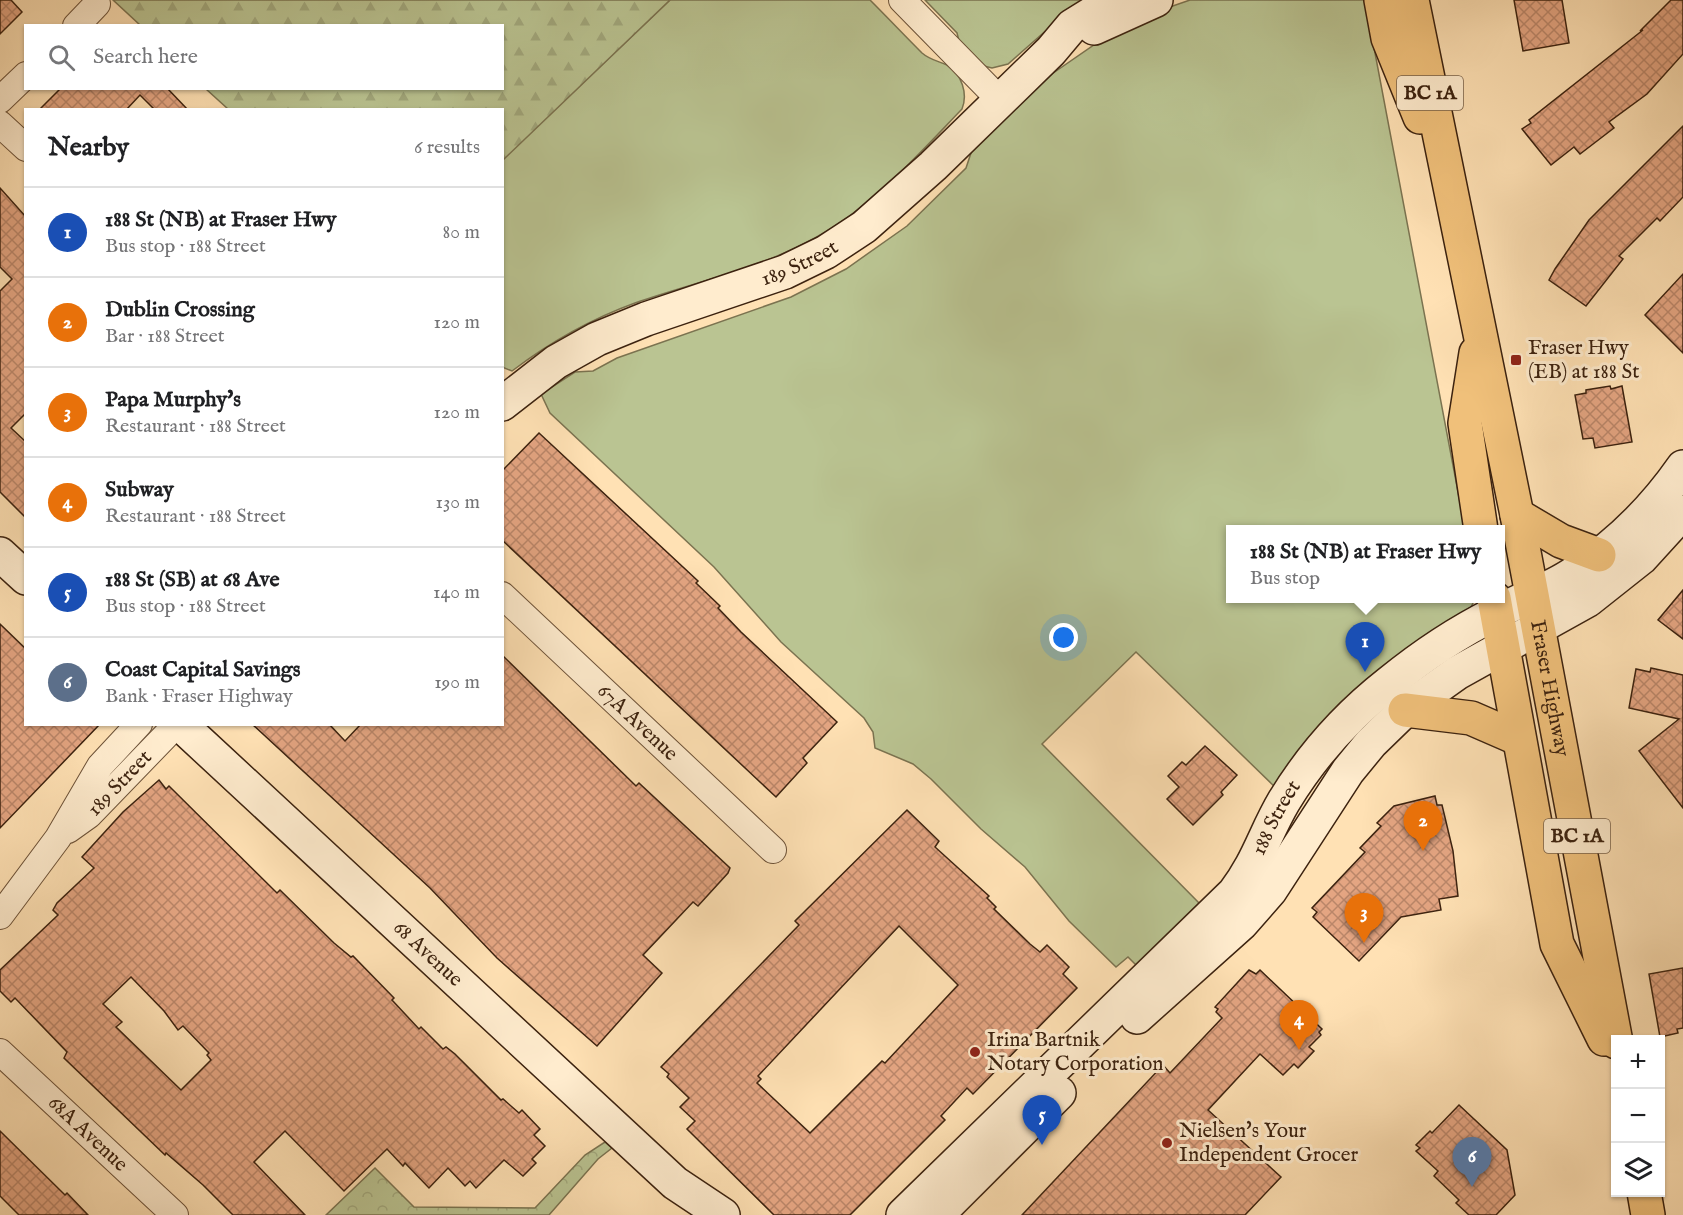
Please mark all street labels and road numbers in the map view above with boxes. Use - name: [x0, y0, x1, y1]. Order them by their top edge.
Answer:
- road number: BC 1A: [1397, 76, 1463, 110]
- street label: 189 Street: [758, 234, 844, 293]
- street label: Fraser Highway: [1524, 618, 1576, 759]
- street label: 67A Avenue: [591, 678, 684, 767]
- street label: 189 Street: [81, 744, 158, 822]
- street label: 188 Street: [1246, 775, 1307, 860]
- road number: BC 1A: [1544, 819, 1610, 853]
- street label: 68 Avenue: [387, 915, 469, 993]
- street label: 68A Avenue: [42, 1090, 134, 1178]

